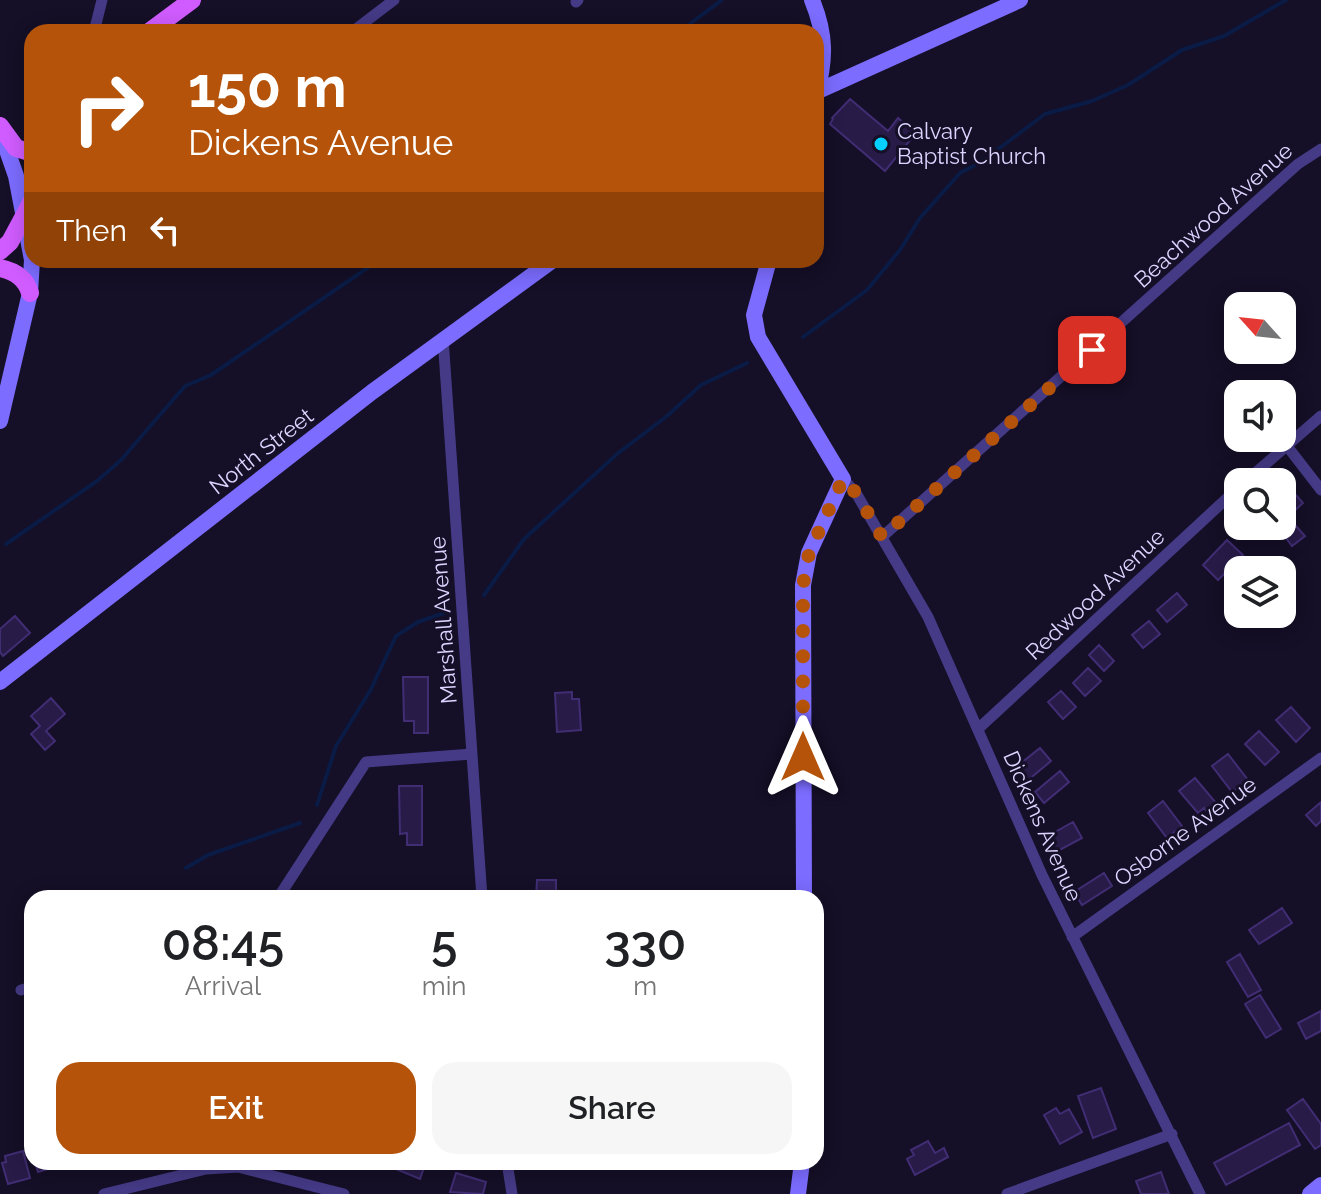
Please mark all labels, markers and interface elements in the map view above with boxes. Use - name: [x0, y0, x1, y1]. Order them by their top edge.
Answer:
- text: 150 m: [188, 54, 347, 120]
- icon: right: [56, 56, 160, 160]
- place label: Calvary Baptist Church: [897, 118, 1046, 169]
- text: Dickens Avenue: [188, 121, 453, 163]
- marker: Calvary Baptist Church: [872, 135, 890, 153]
- street label: Beachwood Avenue: [1129, 137, 1297, 293]
- icon: left: [143, 208, 187, 252]
- text: Then: [56, 213, 127, 248]
- north arrow: [1224, 292, 1296, 364]
- map controls: [1224, 292, 1296, 628]
- pin: [1058, 316, 1126, 384]
- icon: arrive: [1070, 328, 1114, 372]
- button: sound: [1224, 380, 1296, 452]
- street label: North Street: [204, 402, 319, 500]
- button: search: [1224, 468, 1296, 540]
- street label: Redwood Avenue: [1020, 523, 1170, 665]
- street label: Marshall Avenue: [424, 535, 462, 705]
- button: layers: [1224, 556, 1296, 628]
- position arrow: [761, 715, 845, 799]
- street label: Dickens Avenue: [998, 747, 1088, 905]
- street label: Osborne Avenue: [1109, 771, 1261, 891]
- text: 08:45: [162, 915, 284, 971]
- text: 5: [431, 915, 457, 971]
- text: 330: [604, 915, 686, 971]
- text: Arrival: [185, 971, 261, 1001]
- text: min: [422, 971, 467, 1001]
- text: m: [633, 971, 657, 1001]
- button: Exit: [56, 1062, 416, 1154]
- button: Share: [432, 1062, 792, 1154]

